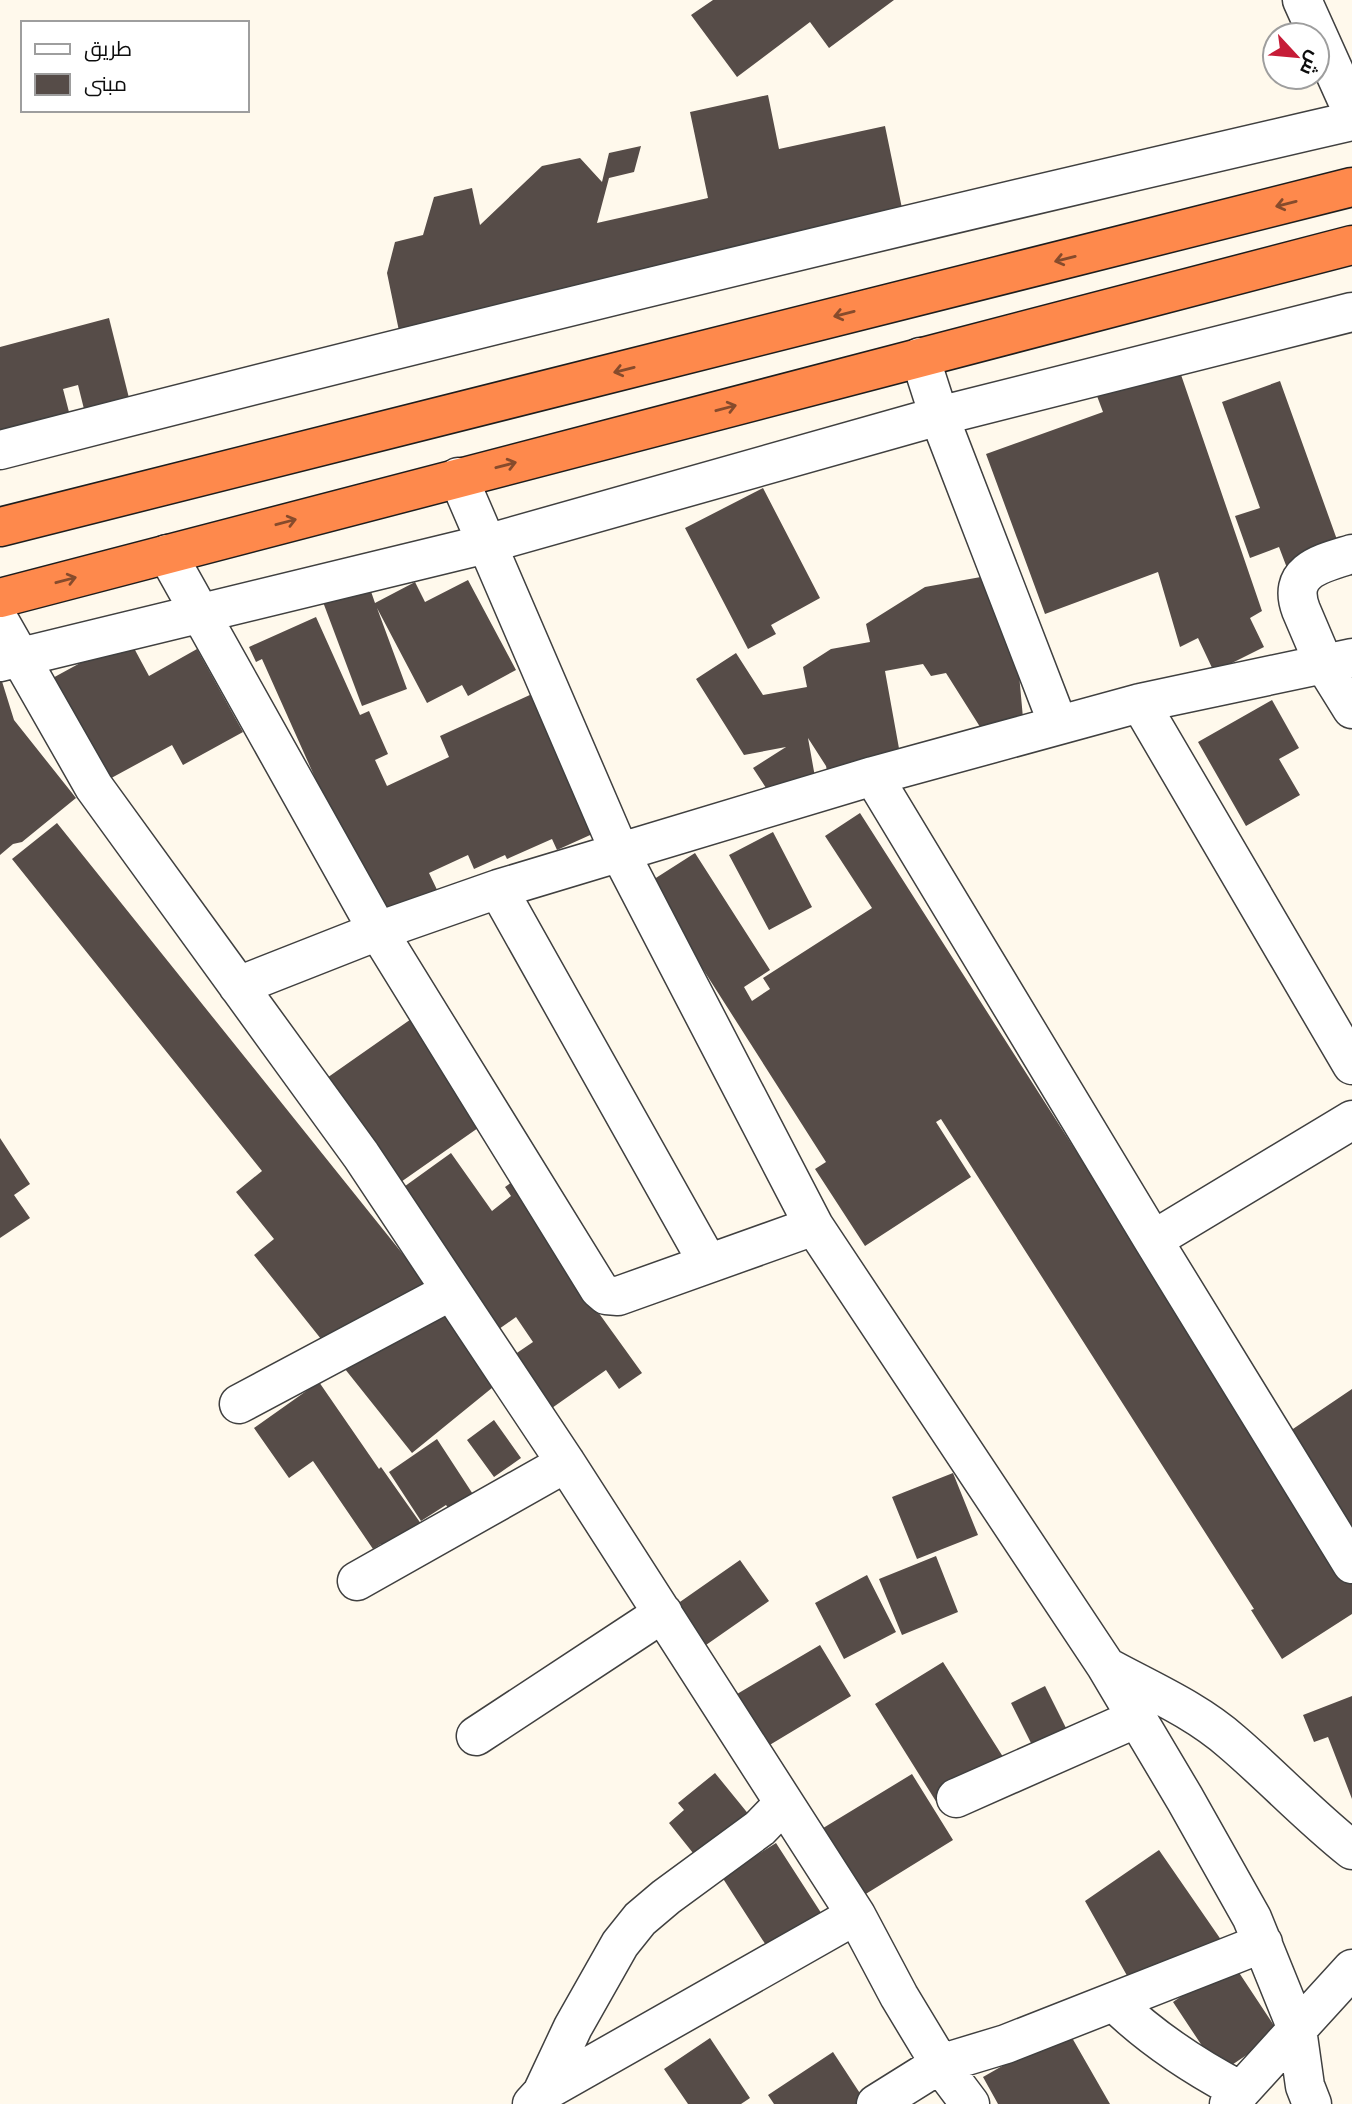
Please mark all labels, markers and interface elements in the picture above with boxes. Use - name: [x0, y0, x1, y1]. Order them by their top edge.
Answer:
- legend: [21, 21, 248, 112]
- north arrow: [1261, 21, 1331, 91]
- text: طريق: [84, 35, 132, 62]
- text: ش: [1295, 47, 1327, 80]
- text: مبنى: [84, 70, 127, 97]
- one-way arrow: [1275, 198, 1298, 211]
- one-way arrow: [1054, 253, 1077, 266]
- one-way arrow: [834, 308, 856, 321]
- one-way arrow: [613, 364, 636, 377]
- one-way arrow: [715, 400, 737, 413]
- one-way arrow: [494, 458, 517, 471]
- one-way arrow: [275, 515, 297, 528]
- one-way arrow: [54, 573, 77, 586]

